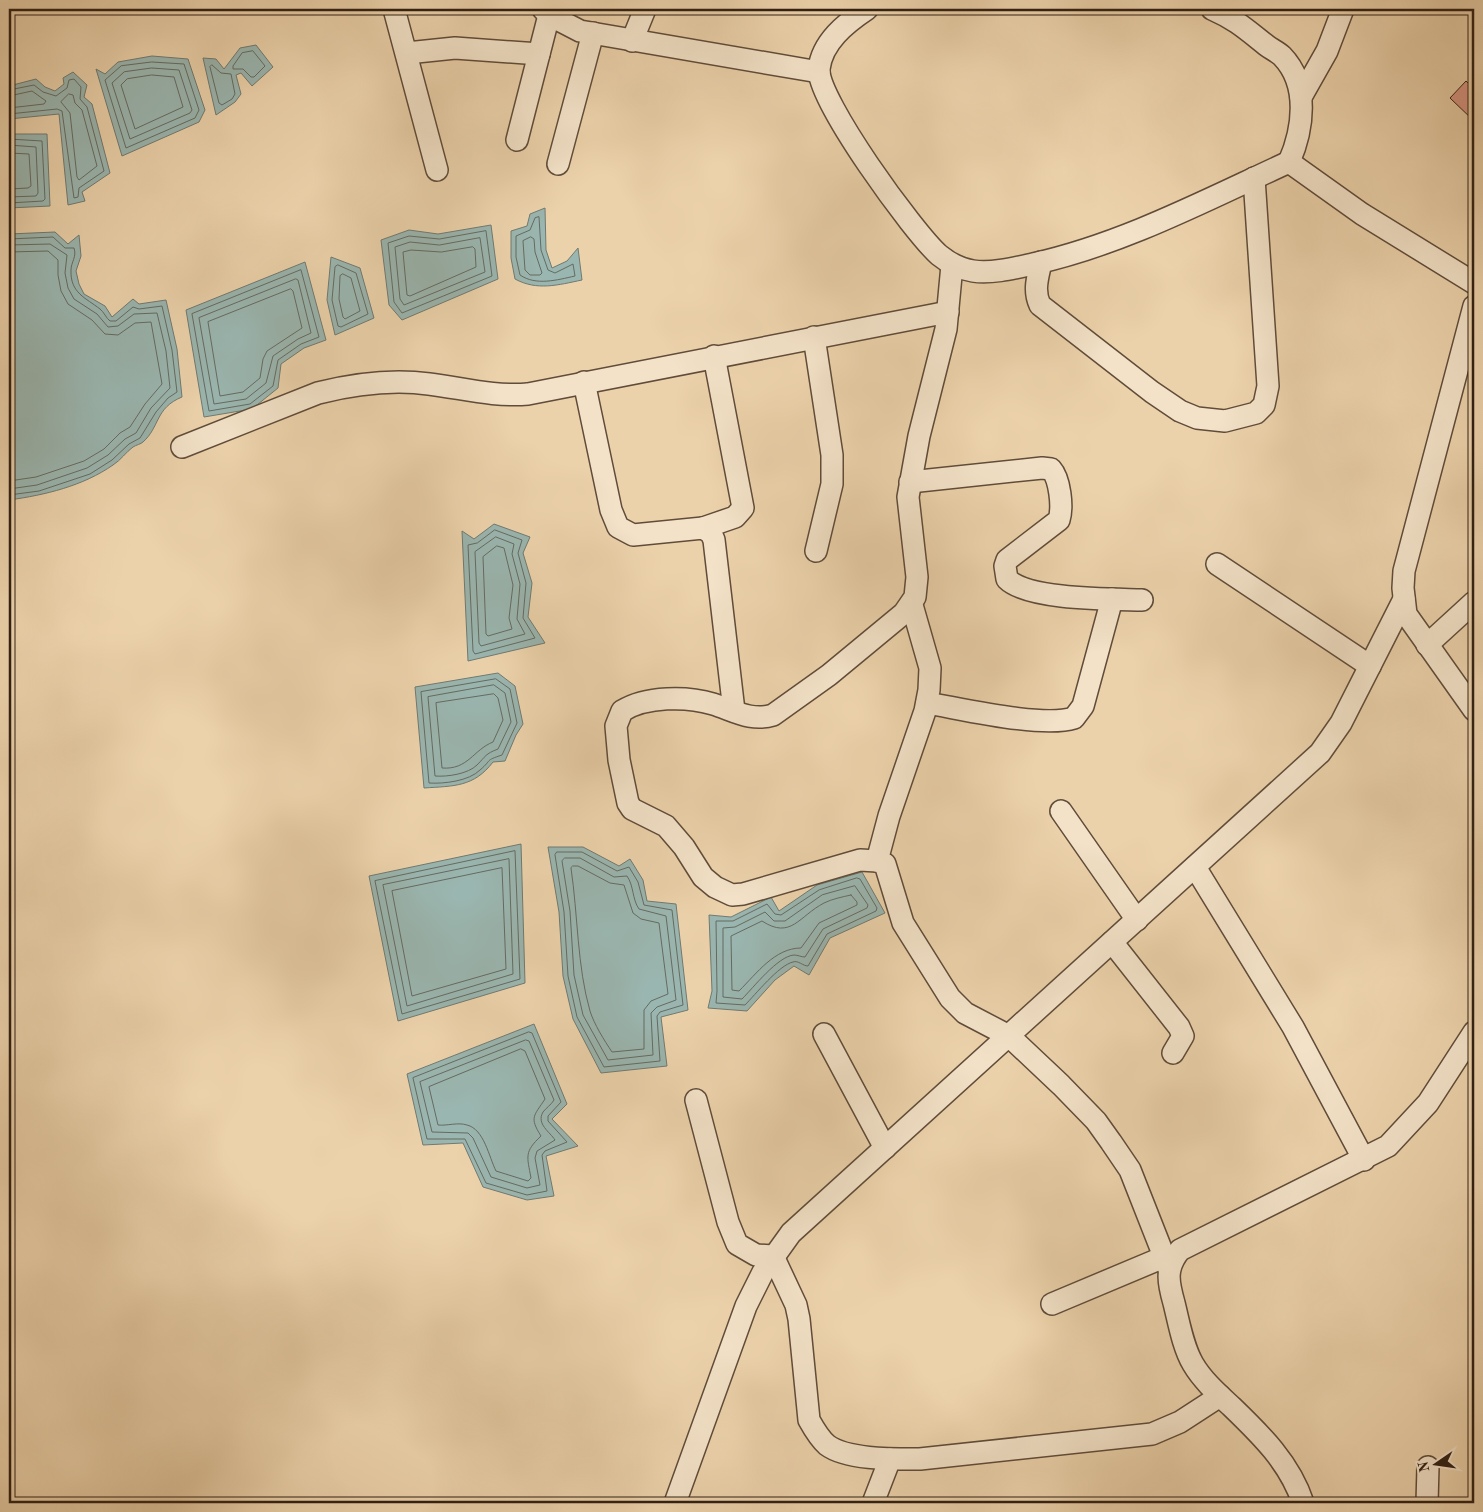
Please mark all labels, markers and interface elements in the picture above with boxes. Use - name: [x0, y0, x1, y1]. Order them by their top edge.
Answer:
- north arrow: [1410, 1440, 1460, 1490]
- text: N: [1416, 1460, 1432, 1473]

